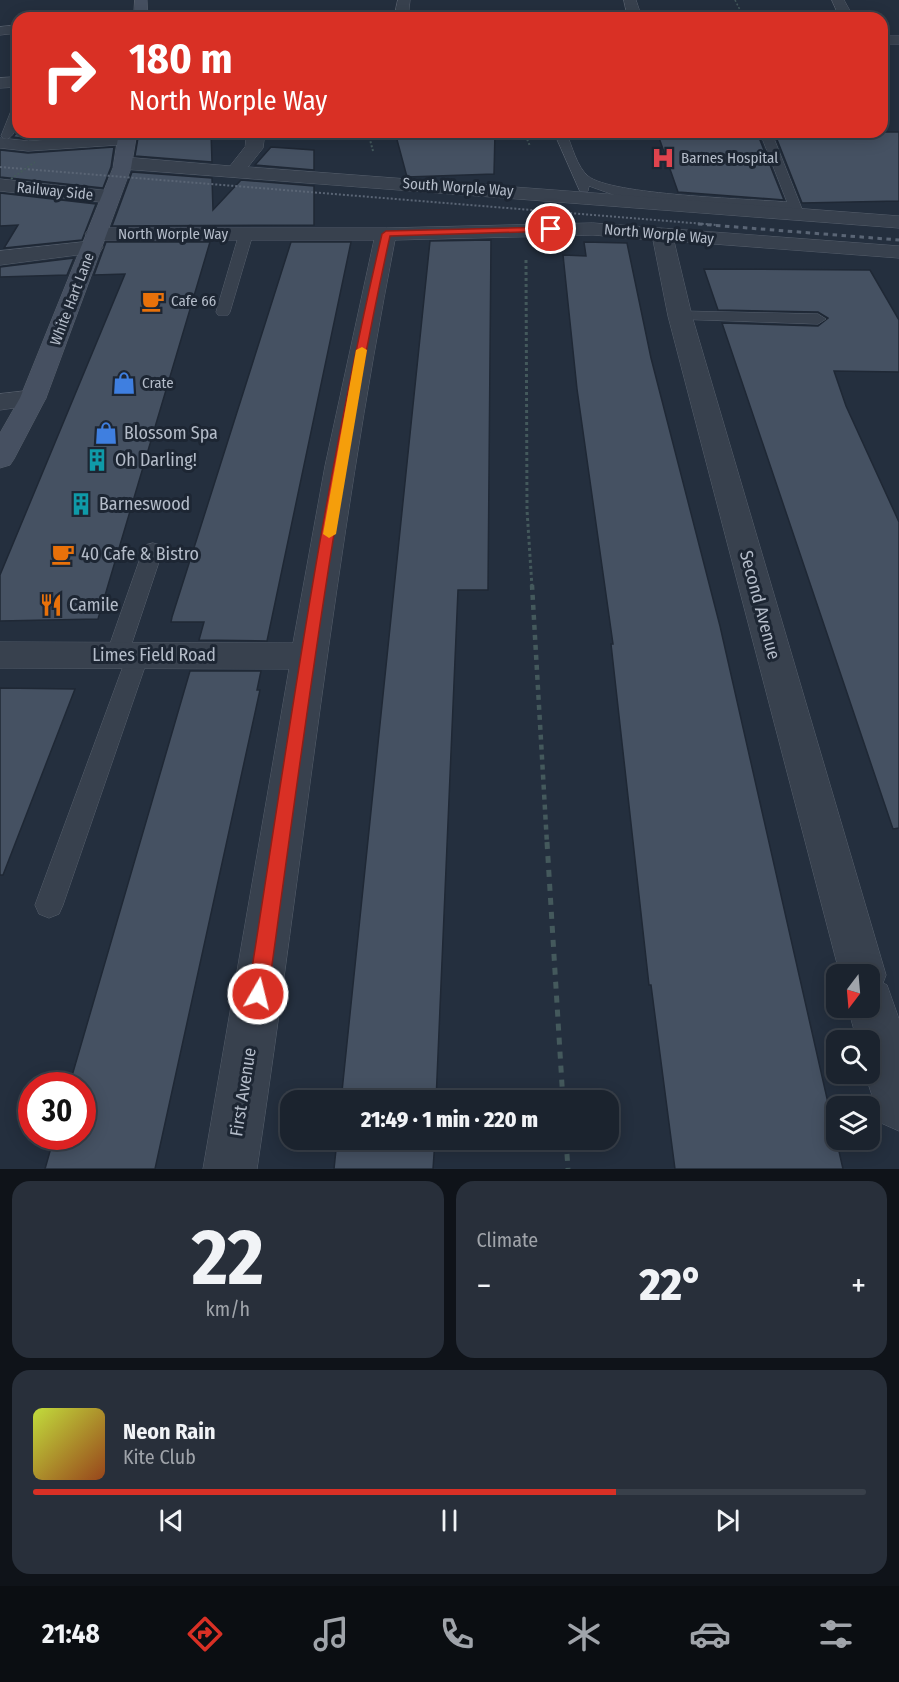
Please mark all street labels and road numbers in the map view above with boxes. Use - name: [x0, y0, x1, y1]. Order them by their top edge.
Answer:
- street label: South Worple Way: [402, 174, 514, 200]
- street label: Railway Side: [16, 178, 94, 204]
- street label: North Worple Way: [603, 220, 715, 248]
- street label: North Worple Way: [118, 225, 228, 243]
- street label: White Hart Lane: [46, 250, 98, 348]
- street label: Second Avenue: [735, 548, 785, 662]
- street label: Limes Field Road: [92, 644, 216, 666]
- street label: First Avenue: [225, 1046, 261, 1138]

